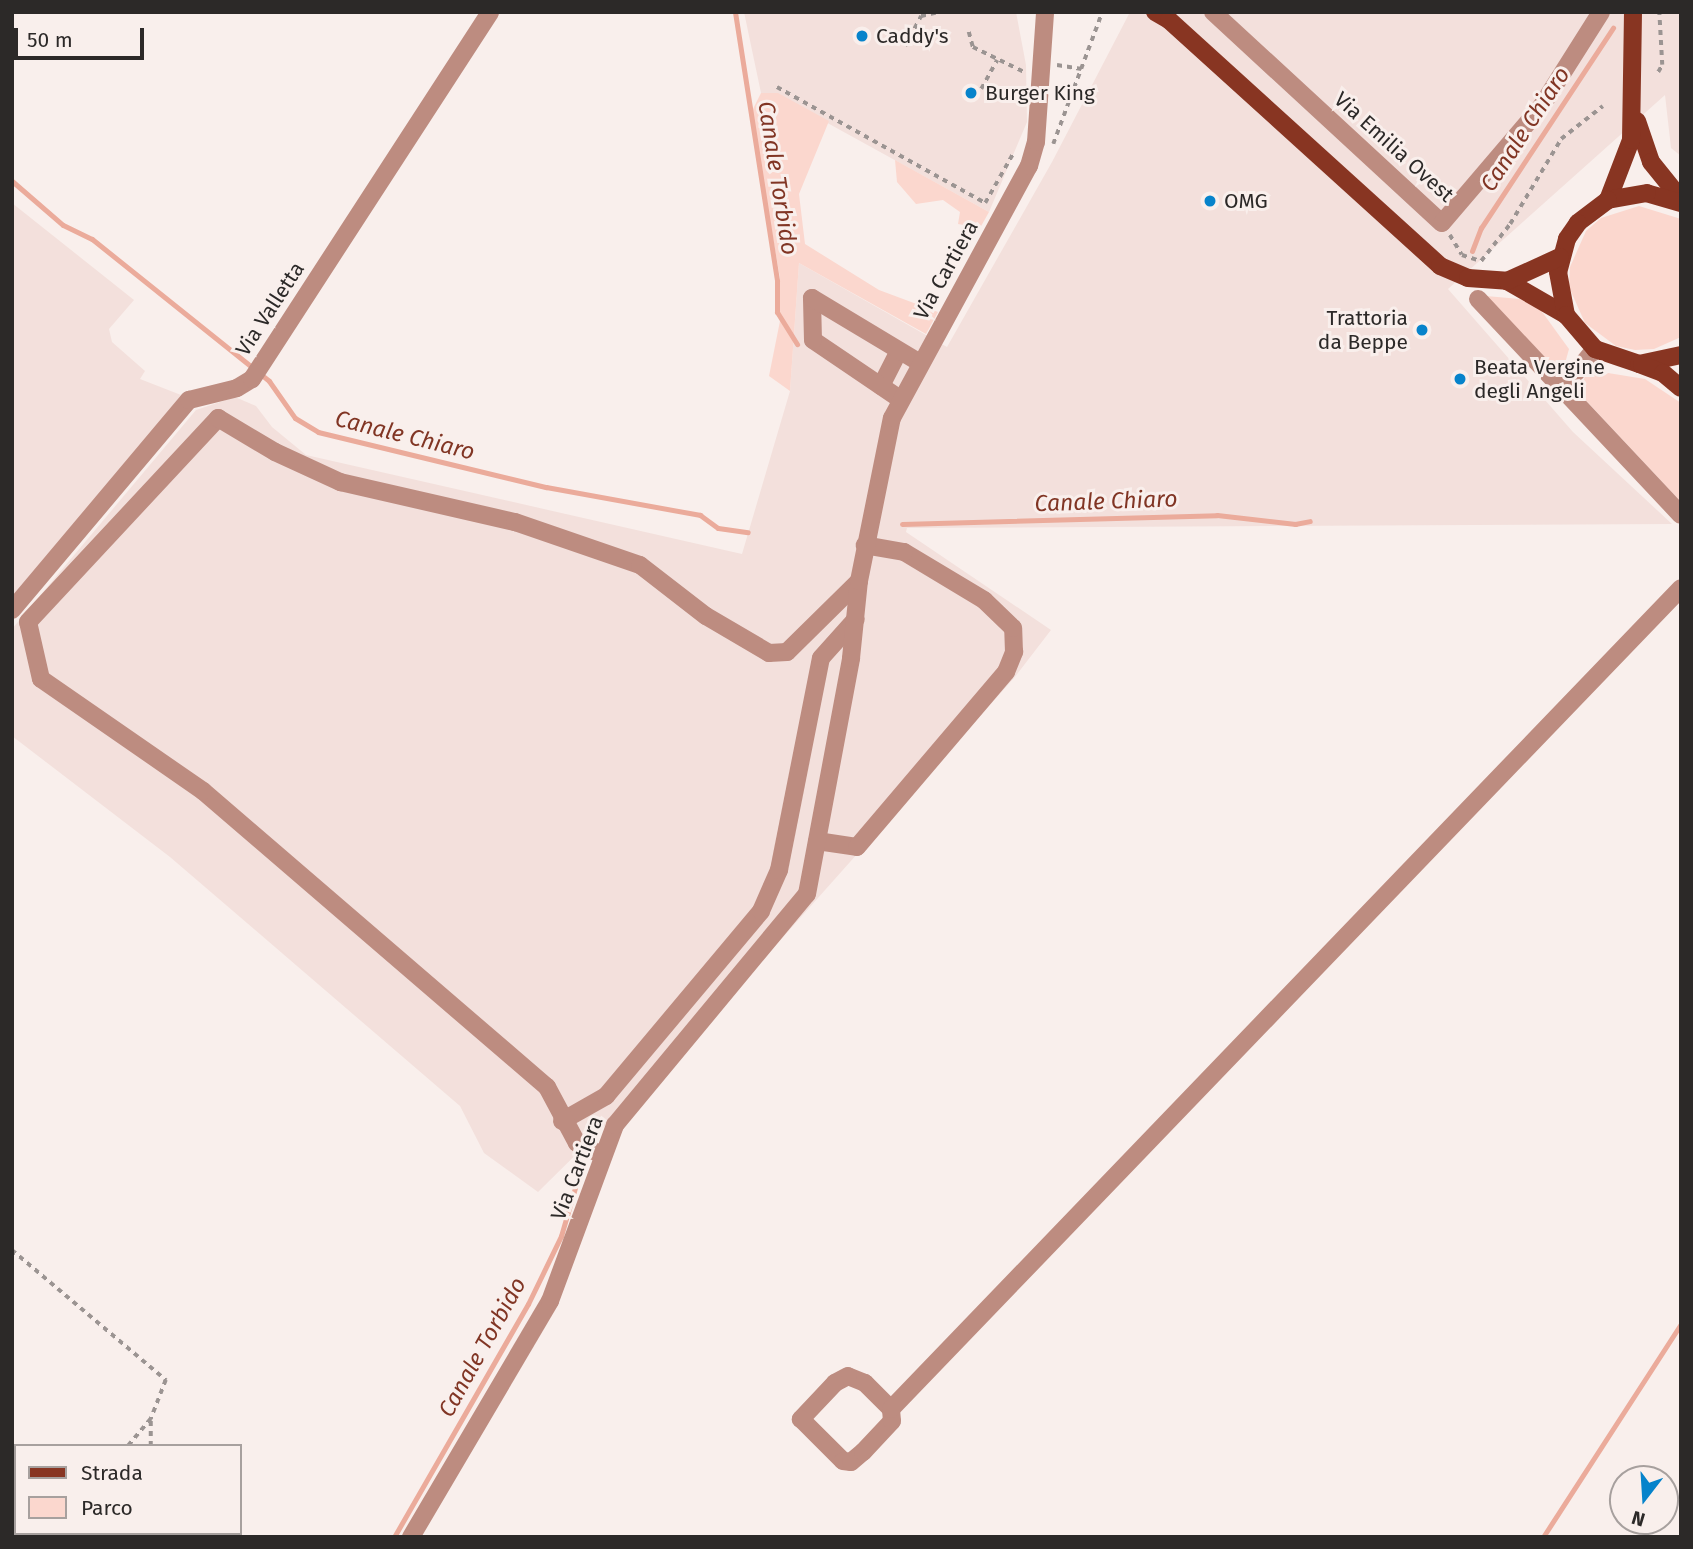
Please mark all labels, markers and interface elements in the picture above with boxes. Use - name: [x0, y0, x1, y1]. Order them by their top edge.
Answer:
- scale bar: [18, 14, 147, 58]
- place label: Caddy's: [876, 23, 949, 49]
- text: 50 m: [27, 27, 73, 53]
- marker: Caddy's: [854, 28, 870, 44]
- water label: Canale Chiaro: [1474, 62, 1576, 196]
- place label: Burger King: [985, 80, 1095, 106]
- marker: Burger King: [963, 85, 979, 101]
- street label: Via Emilia Ovest: [1329, 87, 1459, 207]
- water label: Canale Torbido: [752, 99, 804, 257]
- place label: OMG: [1224, 188, 1268, 214]
- marker: OMG: [1202, 193, 1218, 209]
- street label: Via Cartiera: [908, 216, 984, 324]
- street label: Via Valletta: [230, 257, 310, 361]
- place label: Trattoria da Beppe: [1318, 305, 1408, 355]
- marker: Trattoria da Beppe: [1414, 322, 1430, 338]
- place label: Beata Vergine degli Angeli: [1474, 354, 1605, 404]
- marker: Beata Vergine degli Angeli: [1452, 371, 1468, 387]
- water label: Canale Chiaro: [332, 404, 478, 466]
- water label: Canale Chiaro: [1034, 485, 1178, 517]
- street label: Via Cartiera: [546, 1112, 608, 1224]
- water label: Canale Torbido: [432, 1272, 532, 1422]
- legend: [14, 1444, 242, 1535]
- text: Strada: [81, 1460, 143, 1486]
- north arrow: [1609, 1465, 1679, 1535]
- text: Parco: [81, 1495, 133, 1521]
- text: N: [1629, 1506, 1648, 1531]

